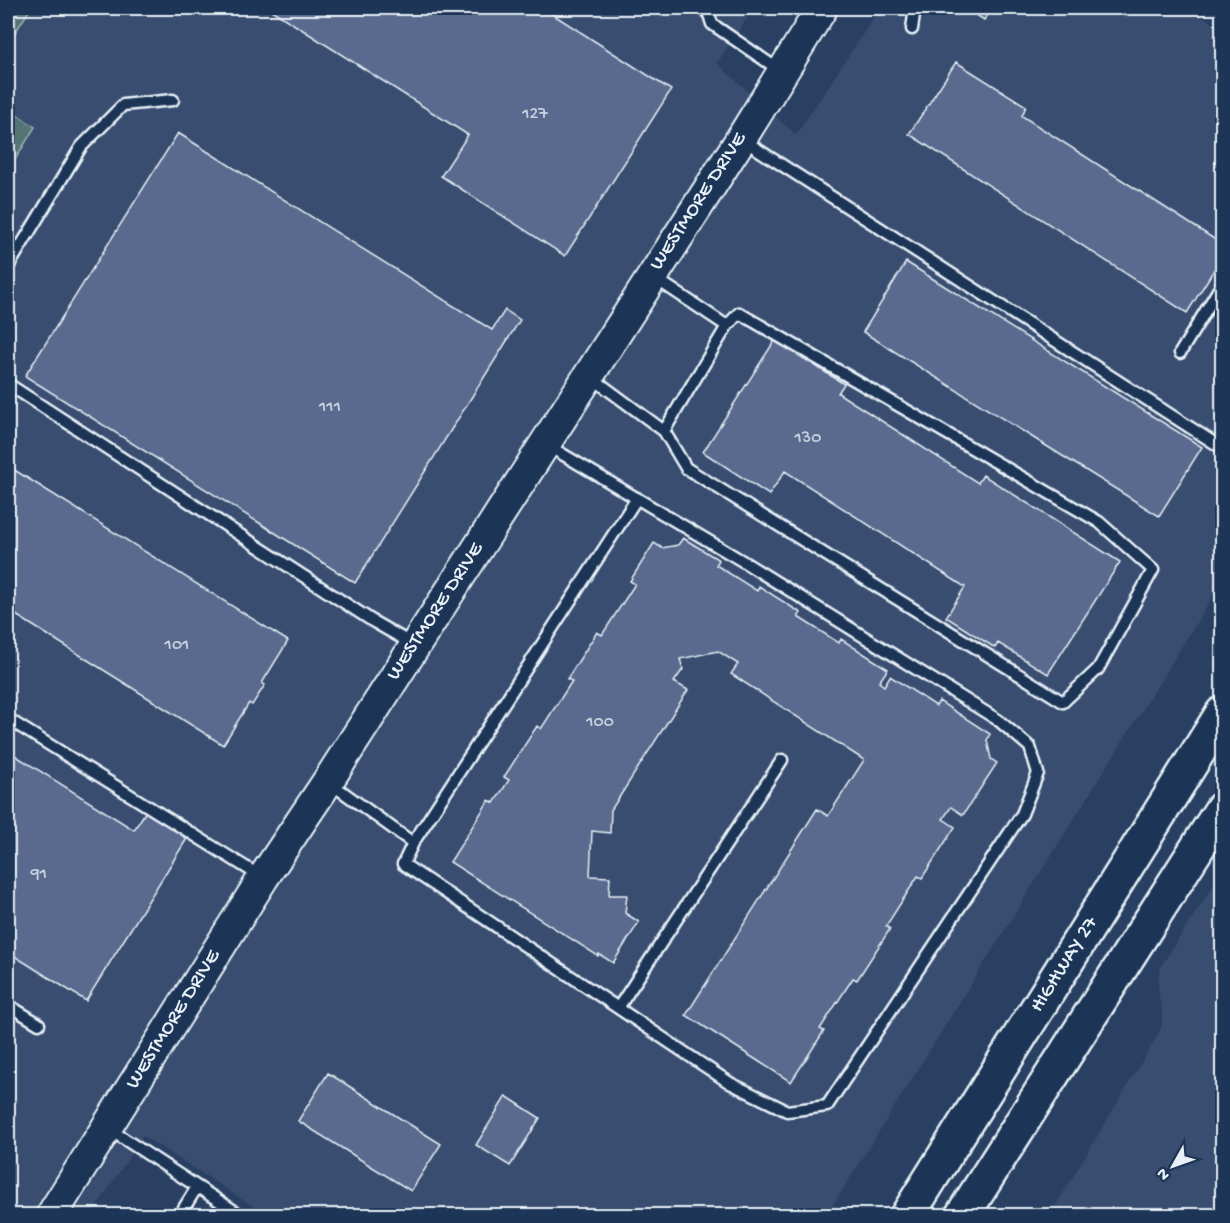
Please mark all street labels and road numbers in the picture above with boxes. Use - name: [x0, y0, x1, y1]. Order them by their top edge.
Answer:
- street label: WESTMORE DRIVE: [645, 128, 753, 276]
- street label: WESTMORE DRIVE: [382, 538, 490, 686]
- street label: HIGHWAY 27: [1026, 911, 1105, 1018]
- street label: WESTMORE DRIVE: [121, 945, 227, 1094]

